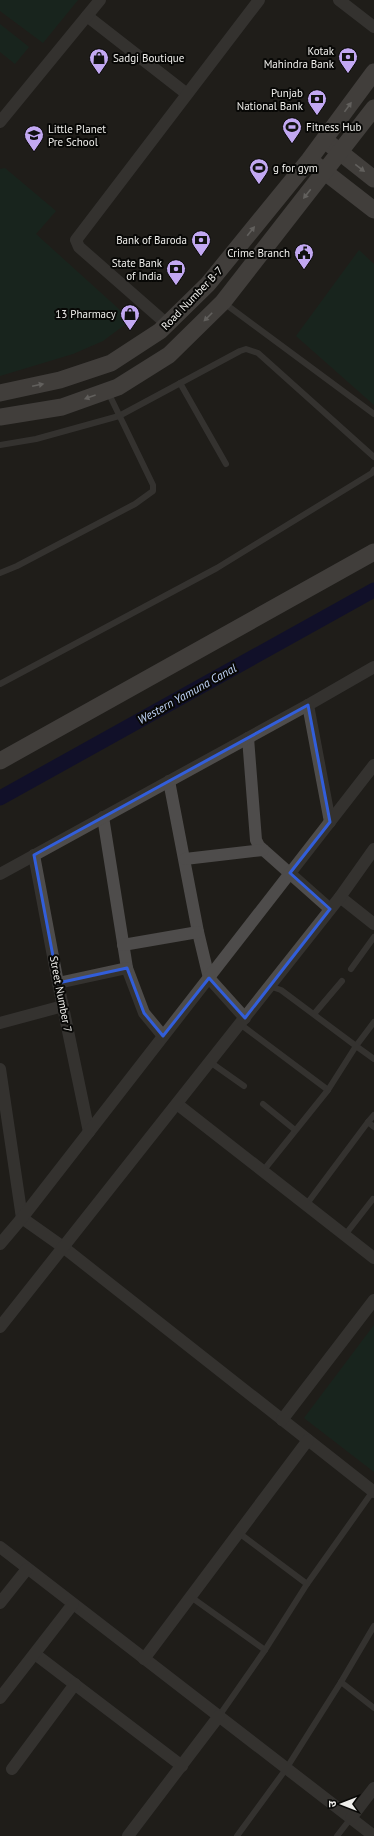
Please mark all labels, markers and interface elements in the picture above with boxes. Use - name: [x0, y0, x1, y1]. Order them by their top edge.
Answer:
- place label: Kotak Mahindra Bank: [264, 44, 335, 71]
- bank icon: Kotak Mahindra Bank: [337, 46, 359, 74]
- shop icon: Sadgi Boutique: [88, 47, 110, 75]
- place label: Sadgi Boutique: [113, 51, 185, 65]
- place label: Punjab National Bank: [237, 86, 304, 113]
- bank icon: Punjab National Bank: [306, 88, 328, 116]
- one-way arrow: [344, 102, 352, 112]
- sports icon: Fitness Hub: [281, 116, 303, 144]
- place label: Fitness Hub: [306, 120, 361, 134]
- place label: Little Planet Pre School: [48, 122, 106, 149]
- school or university icon: Little Planet Pre School: [23, 124, 45, 152]
- sports icon: g for gym: [248, 157, 270, 185]
- place label: g for gym: [273, 161, 318, 175]
- one-way arrow: [355, 163, 366, 172]
- one-way arrow: [303, 189, 311, 200]
- one-way arrow: [247, 226, 255, 237]
- bank icon: Bank of Baroda: [190, 229, 212, 257]
- place label: Bank of Baroda: [116, 233, 187, 247]
- public building icon: Crime Branch: [293, 242, 315, 270]
- place label: Crime Branch: [227, 246, 290, 260]
- place label: State Bank of India: [112, 256, 163, 283]
- bank icon: State Bank of India: [165, 258, 187, 286]
- street label: Road Number B-7: [158, 263, 226, 333]
- shop icon: 13 Pharmacy: [119, 303, 141, 331]
- place label: 13 Pharmacy: [55, 307, 117, 321]
- one-way arrow: [203, 312, 213, 322]
- one-way arrow: [32, 381, 44, 387]
- one-way arrow: [84, 394, 96, 400]
- water label: Western Yamuna Canal: [135, 660, 240, 727]
- street label: Street Number 7: [47, 955, 75, 1033]
- north arrow: [322, 1784, 362, 1824]
- text: उ: [325, 1800, 339, 1807]

